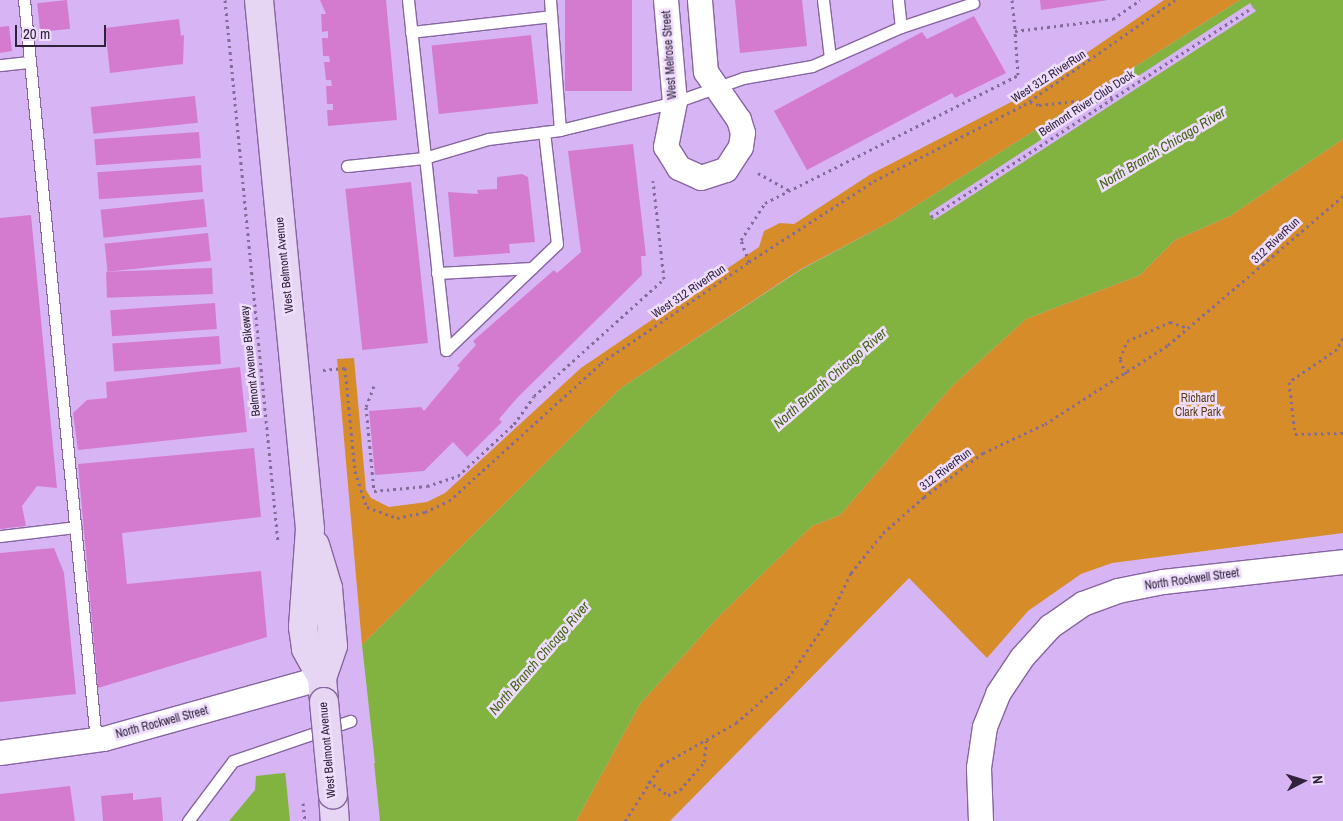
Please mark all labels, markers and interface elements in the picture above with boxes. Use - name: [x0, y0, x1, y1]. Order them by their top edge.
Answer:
- street label: West Melrose Street: [660, 10, 680, 100]
- scale bar: [18, 15, 109, 47]
- text: 20 m: [23, 23, 50, 44]
- street label: West 312 RiverRun: [1009, 48, 1089, 106]
- street label: Belmont River Club Dock: [1037, 68, 1137, 140]
- water label: North Branch Chicago River: [1096, 104, 1228, 192]
- street label: 312 RiverRun: [1249, 215, 1303, 267]
- street label: West Belmont Avenue: [273, 216, 297, 314]
- street label: West 312 RiverRun: [649, 262, 729, 322]
- street label: Belmont Avenue Bikeway: [238, 305, 264, 417]
- water label: North Branch Chicago River: [770, 324, 890, 432]
- park label: Richard Clark Park: [1175, 392, 1221, 420]
- street label: 312 RiverRun: [917, 446, 975, 494]
- street label: North Rockwell Street: [1144, 566, 1240, 594]
- water label: North Branch Chicago River: [485, 598, 593, 718]
- street label: West Belmont Avenue: [317, 701, 339, 799]
- street label: North Rockwell Street: [114, 704, 210, 742]
- north arrow: [1278, 756, 1328, 806]
- text: N: [1309, 775, 1327, 785]

